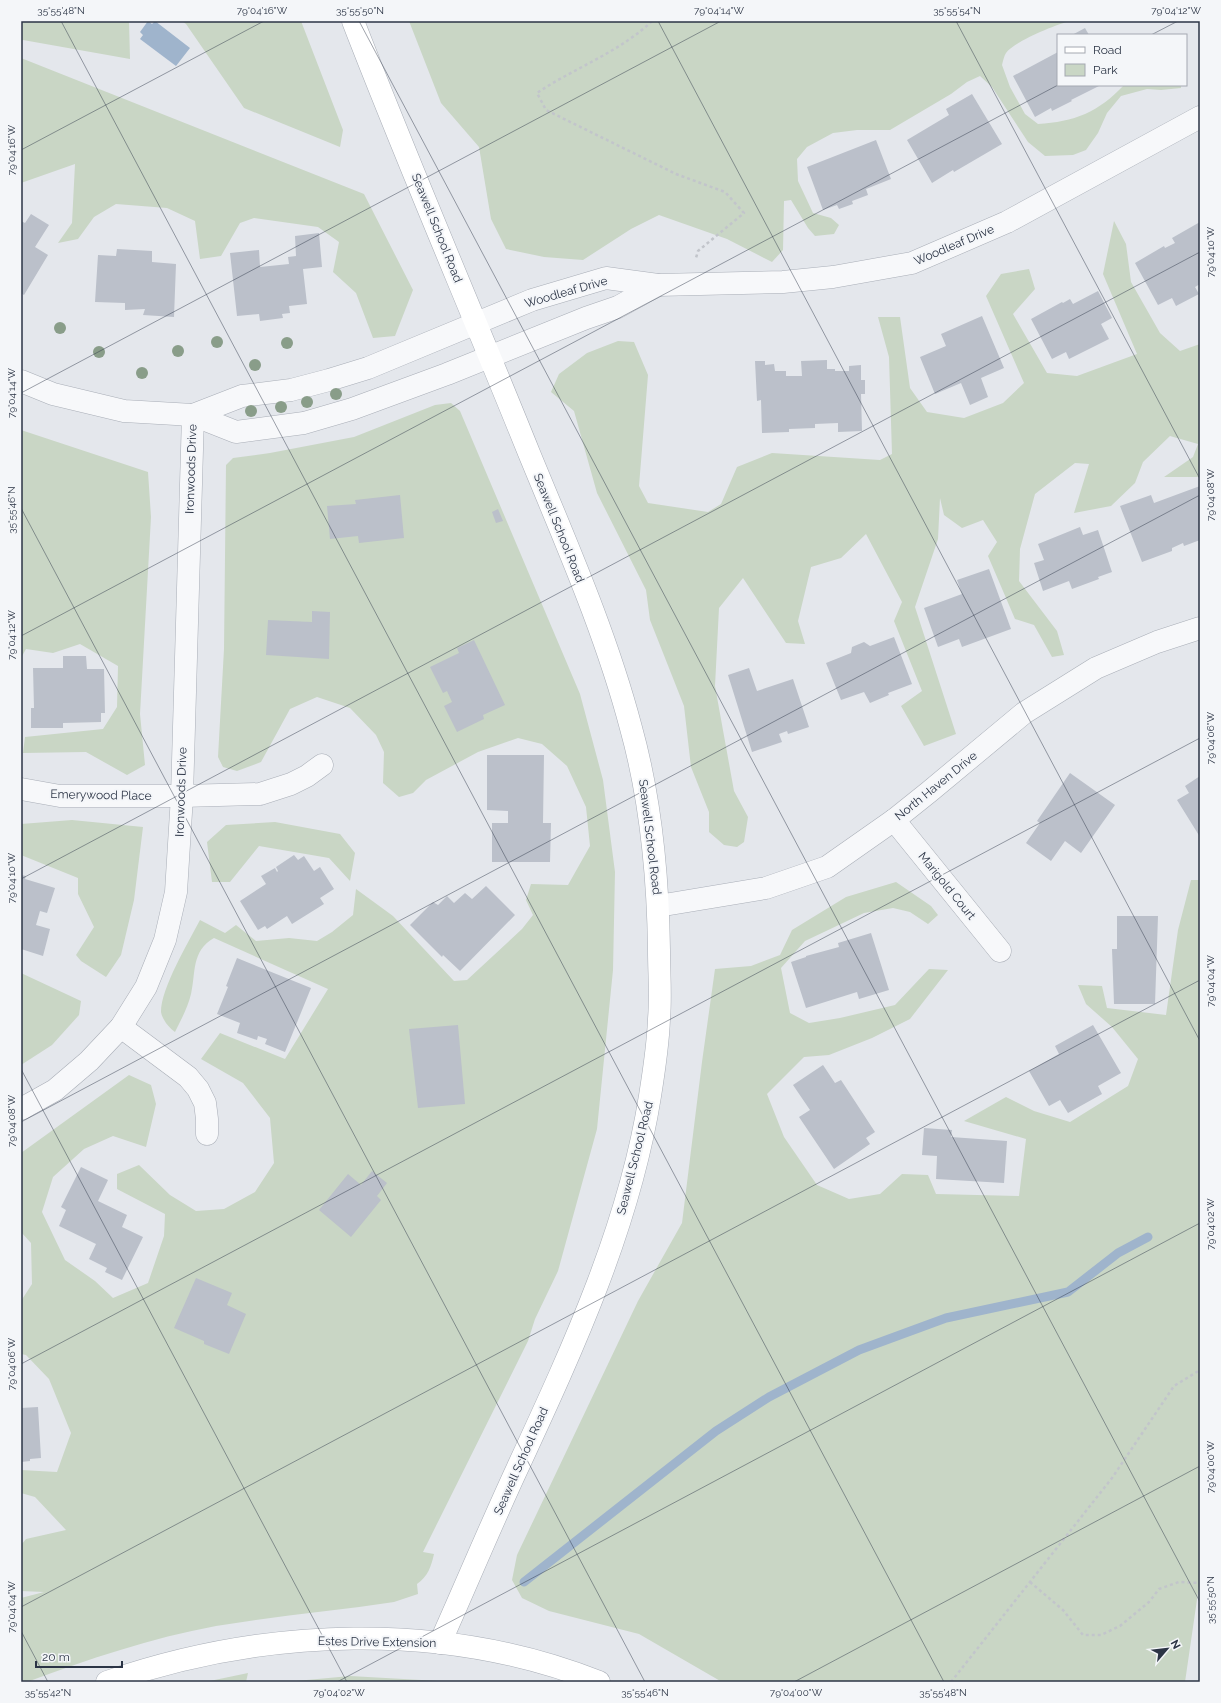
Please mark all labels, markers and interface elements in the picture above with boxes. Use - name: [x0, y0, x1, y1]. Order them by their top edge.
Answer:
- text: 35°55'48"N: [37, 5, 85, 16]
- text: 79°04'16"W: [237, 5, 288, 16]
- text: 35°55'50"N: [336, 5, 384, 16]
- text: 79°04'14"W: [694, 5, 744, 16]
- text: 35°55'54"N: [933, 5, 981, 16]
- text: 79°04'12"W: [1151, 5, 1201, 16]
- legend: [1057, 34, 1187, 86]
- text: Road: [1093, 43, 1122, 57]
- text: Park: [1093, 63, 1118, 77]
- text: 79°04'16"W: [6, 124, 17, 175]
- street label: Seawell School Road: [409, 171, 465, 285]
- street label: Woodleaf Drive: [912, 222, 996, 268]
- text: 79°04'10"W: [1205, 226, 1216, 277]
- street label: Woodleaf Drive: [523, 273, 609, 311]
- text: 79°04'14"W: [6, 368, 17, 418]
- street label: Ironwoods Drive: [182, 424, 200, 514]
- text: 79°04'08"W: [1205, 468, 1216, 521]
- street label: Seawell School Road: [531, 471, 587, 585]
- text: 35°55'46"N: [6, 486, 17, 534]
- text: 79°04'12"W: [6, 610, 17, 660]
- text: 79°04'06"W: [1205, 711, 1216, 764]
- street label: Ironwoods Drive: [172, 747, 190, 837]
- street label: North Haven Drive: [892, 749, 980, 823]
- street label: Seawell School Road: [636, 778, 664, 896]
- street label: Emerywood Place: [50, 787, 152, 803]
- street label: Marigold Court: [915, 849, 979, 923]
- text: 79°04'10"W: [6, 852, 17, 903]
- text: 79°04'04"W: [1205, 955, 1216, 1007]
- text: 79°04'08"W: [6, 1094, 17, 1147]
- street label: Seawell School Road: [614, 1100, 656, 1216]
- text: 79°04'02"W: [1205, 1198, 1216, 1250]
- text: 79°04'06"W: [6, 1337, 17, 1390]
- street label: Seawell School Road: [491, 1405, 551, 1517]
- text: 79°04'00"W: [1205, 1440, 1216, 1493]
- text: 35°55'50"N: [1205, 1576, 1216, 1624]
- text: 79°04'04"W: [6, 1581, 17, 1633]
- north arrow: [1147, 1629, 1187, 1669]
- street label: Estes Drive Extension: [318, 1634, 436, 1650]
- text: N: [1168, 1638, 1183, 1651]
- scale bar: [36, 1643, 122, 1669]
- text: 20 m: [42, 1650, 70, 1664]
- text: 35°55'42"N: [25, 1687, 71, 1698]
- text: 79°04'02"W: [313, 1687, 365, 1698]
- text: 35°55'46"N: [621, 1687, 669, 1698]
- text: 79°04'00"W: [770, 1687, 823, 1698]
- text: 35°55'48"N: [919, 1687, 967, 1698]

